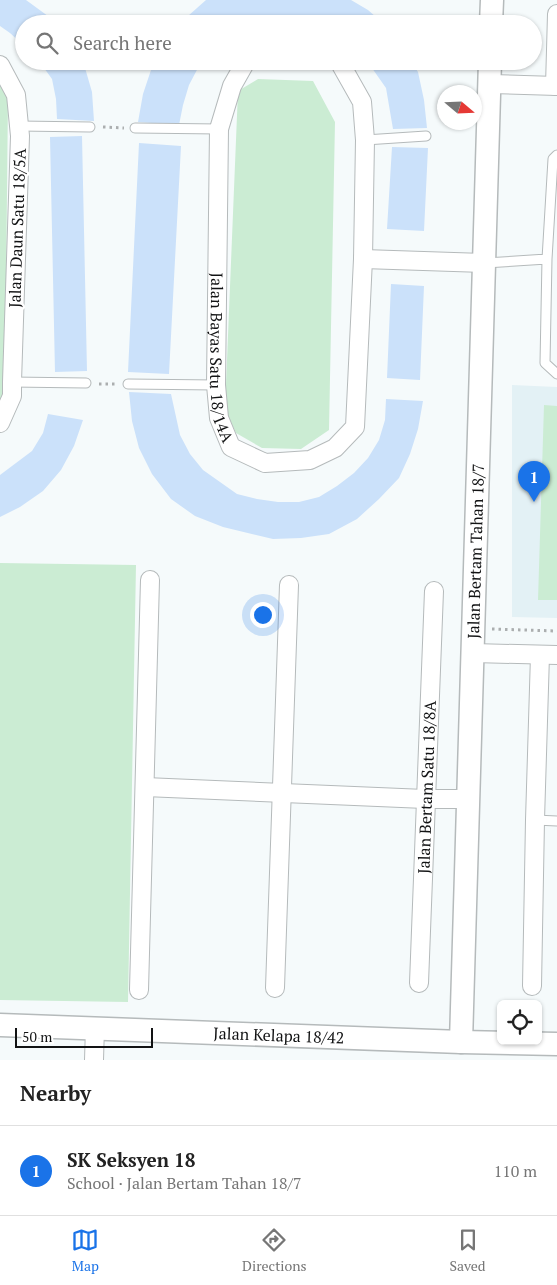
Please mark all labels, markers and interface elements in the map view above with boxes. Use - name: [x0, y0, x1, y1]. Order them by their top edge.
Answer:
- search box: [15, 15, 542, 70]
- icon: search: [33, 29, 61, 57]
- text: Search here: [73, 30, 172, 55]
- north arrow: [437, 85, 482, 130]
- street label: Jalan Daun Satu 18/5A: [3, 148, 31, 308]
- street label: Jalan Bayas Satu 18/14A: [205, 272, 239, 446]
- pin: 1: [518, 461, 550, 502]
- street label: Jalan Bertam Tahan 18/7: [462, 463, 489, 639]
- your location: [250, 602, 276, 628]
- street label: Jalan Bertam Satu 18/8A: [412, 700, 441, 874]
- map controls: [497, 1000, 542, 1045]
- button: locate: [497, 1000, 542, 1045]
- street label: Jalan Kelapa 18/42: [213, 1022, 345, 1049]
- scale bar: [15, 1025, 152, 1048]
- text: 50 m: [22, 1027, 52, 1046]
- text: Nearby: [20, 1079, 91, 1107]
- text: SK Seksyen 18: [67, 1147, 195, 1172]
- text: 1: [31, 1160, 41, 1182]
- text: 110 m: [494, 1160, 537, 1182]
- text: School · Jalan Bertam Tahan 18/7: [67, 1172, 302, 1194]
- tab: Map: [71, 1226, 99, 1275]
- tab: Directions: [242, 1226, 307, 1275]
- tab: Saved: [449, 1226, 486, 1275]

